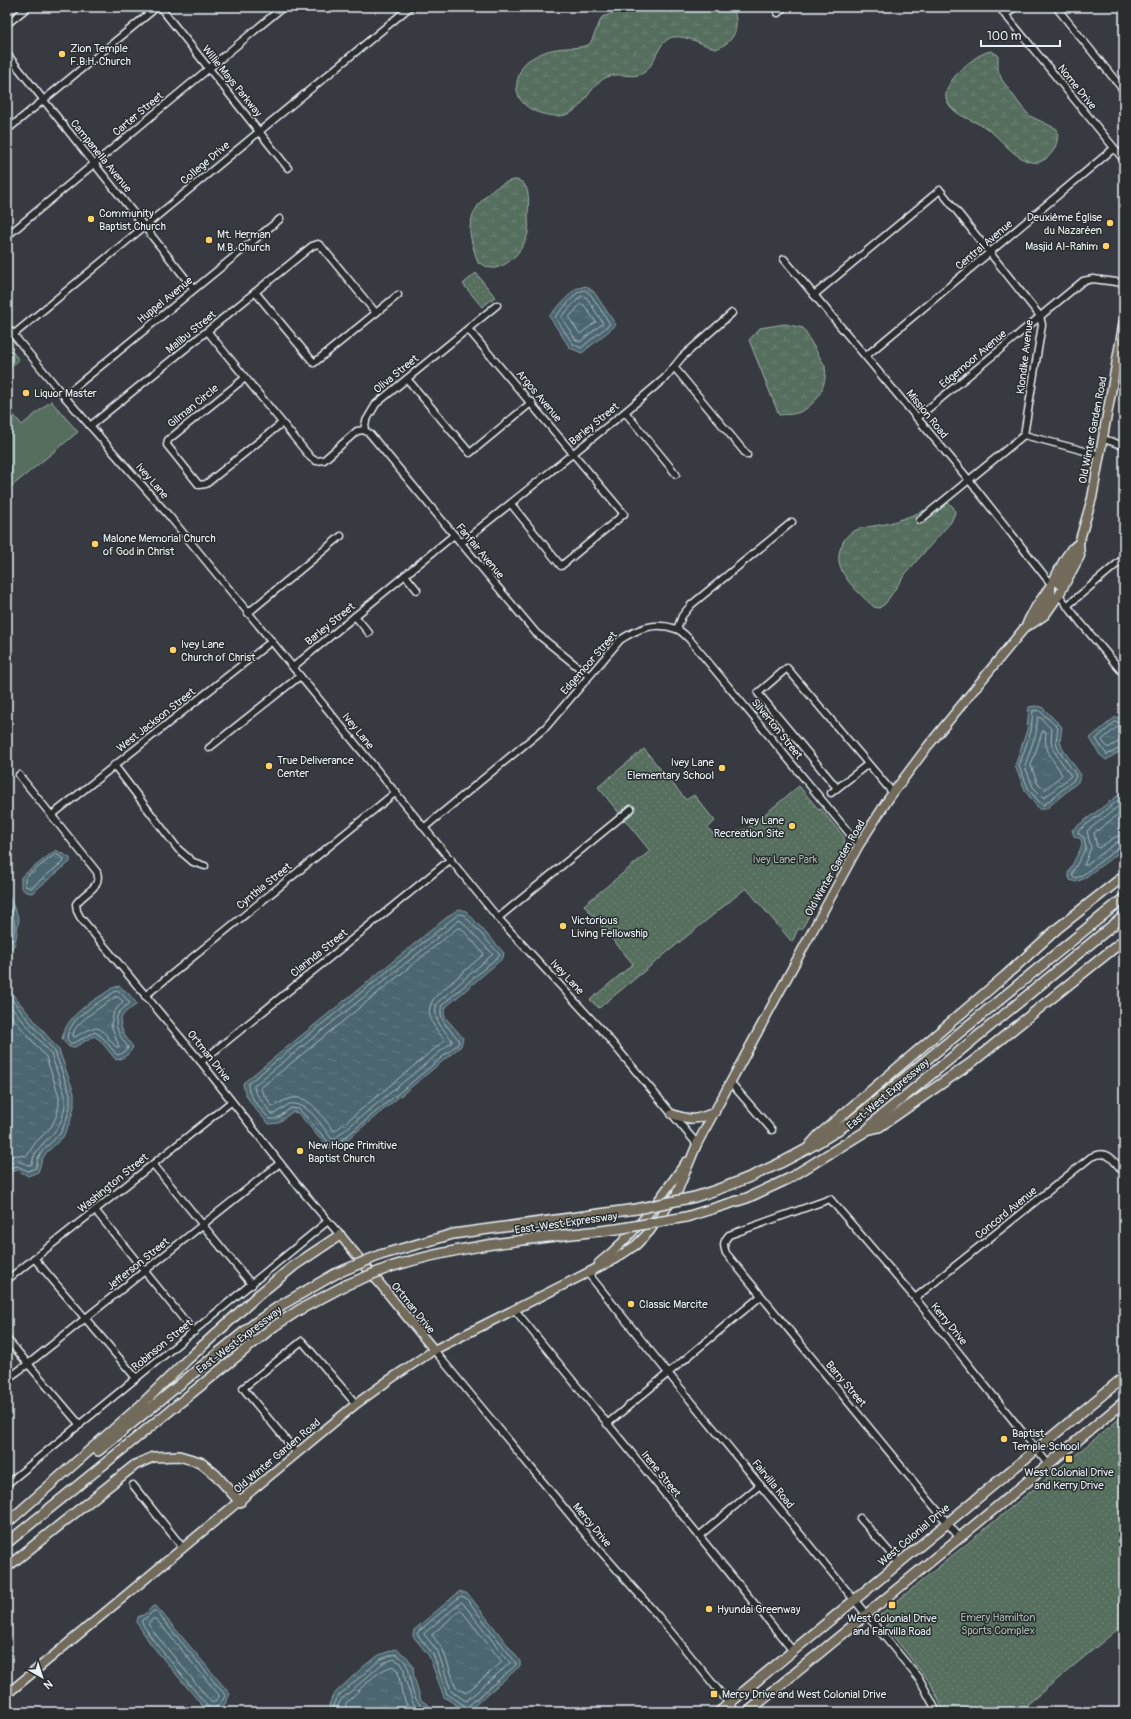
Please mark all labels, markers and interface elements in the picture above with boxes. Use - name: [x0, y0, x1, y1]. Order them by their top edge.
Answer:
- scale bar: [981, 22, 1060, 48]
- text: 100 m: [987, 29, 1022, 44]
- place label: Zion Temple F.B.H. Church: [70, 42, 131, 68]
- street label: Willie Mays Parkway: [199, 43, 265, 119]
- marker: Zion Temple F.B.H. Church: [57, 49, 67, 59]
- street label: Nome Drive: [1055, 62, 1099, 113]
- street label: Carter Street: [110, 89, 166, 139]
- street label: Campanella Avenue: [68, 117, 135, 195]
- street label: College Drive: [178, 138, 233, 187]
- place label: Community Baptist Church: [99, 207, 166, 233]
- place label: Deuxième Église du Nazaréen: [1027, 211, 1103, 237]
- marker: Community Baptist Church: [86, 214, 96, 224]
- street label: Central Avenue: [953, 217, 1016, 273]
- marker: Deuxième Église du Nazaréen: [1105, 218, 1115, 228]
- place label: Mt. Herman M.B. Church: [217, 228, 271, 254]
- marker: Mt. Herman M.B. Church: [204, 235, 214, 245]
- place label: Masjid Al-Rahim: [1025, 240, 1098, 253]
- marker: Masjid Al-Rahim: [1101, 241, 1111, 251]
- street label: Huppel Avenue: [135, 273, 196, 326]
- street label: Malibu Street: [163, 307, 219, 356]
- street label: Klondike Avenue: [1014, 319, 1036, 395]
- street label: Edgemoor Avenue: [937, 327, 1010, 391]
- street label: Oliva Street: [371, 352, 422, 396]
- street label: Argos Avenue: [514, 367, 565, 425]
- street label: Old Winter Garden Road: [1076, 375, 1110, 485]
- street label: Gilman Circle: [165, 381, 221, 430]
- place label: Liquor Master: [34, 387, 97, 400]
- street label: Mission Road: [903, 387, 951, 441]
- marker: Liquor Master: [21, 388, 31, 398]
- street label: Barley Street: [567, 400, 622, 448]
- street label: Ivey Lane: [133, 460, 171, 502]
- street label: Fanfair Avenue: [453, 521, 507, 582]
- place label: Malone Memorial Church of God in Christ: [103, 532, 216, 558]
- marker: Malone Memorial Church of God in Christ: [90, 539, 100, 549]
- street label: Barley Street: [303, 600, 358, 648]
- street label: Edgemoor Street: [558, 628, 620, 697]
- place label: Ivey Lane Church of Christ: [181, 638, 256, 664]
- marker: Ivey Lane Church of Christ: [168, 645, 178, 655]
- street label: West Jackson Street: [114, 685, 198, 755]
- street label: Silverton Street: [749, 696, 806, 762]
- street label: Ivey Lane: [339, 710, 377, 752]
- place label: True Deliverance Center: [277, 754, 354, 780]
- place label: Ivey Lane Elementary School: [627, 756, 715, 782]
- marker: True Deliverance Center: [264, 761, 274, 771]
- marker: Ivey Lane Elementary School: [717, 763, 727, 773]
- place label: Ivey Lane Recreation Site: [714, 814, 785, 840]
- street label: Old Winter Garden Road: [802, 817, 868, 919]
- marker: Ivey Lane Recreation Site: [787, 821, 797, 831]
- park label: Ivey Lane Park: [753, 853, 818, 866]
- street label: Cynthia Street: [234, 860, 294, 912]
- place label: Victorious Living Fellowship: [571, 914, 648, 940]
- marker: Victorious Living Fellowship: [558, 921, 568, 931]
- street label: Clarinda Street: [288, 926, 350, 980]
- street label: Ivey Lane: [548, 957, 587, 998]
- street label: Ortman Drive: [184, 1028, 234, 1085]
- street label: East-West Expressway: [844, 1056, 932, 1132]
- place label: New Hope Primitive Baptist Church: [308, 1139, 398, 1165]
- marker: New Hope Primitive Baptist Church: [295, 1146, 305, 1156]
- street label: Washington Street: [75, 1150, 151, 1215]
- street label: Concord Avenue: [973, 1184, 1040, 1242]
- street label: East-West Expressway: [514, 1209, 618, 1237]
- street label: Jefferson Street: [104, 1235, 172, 1293]
- street label: Ortman Drive: [388, 1280, 438, 1337]
- place label: Classic Marcite: [639, 1298, 708, 1311]
- marker: Classic Marcite: [626, 1299, 636, 1309]
- street label: Kerry Drive: [928, 1300, 970, 1348]
- street label: East-West Expressway: [194, 1303, 284, 1376]
- street label: Robinson Street: [129, 1316, 196, 1374]
- street label: Barry Street: [823, 1358, 869, 1410]
- street label: Old Winter Garden Road: [231, 1416, 323, 1496]
- place label: Baptist Temple School: [1012, 1427, 1080, 1453]
- marker: Baptist Temple School: [999, 1434, 1009, 1444]
- street label: Irene Street: [638, 1448, 684, 1500]
- marker: West Colonial Drive and Kerry Drive: [1064, 1454, 1074, 1464]
- street label: Fairvilla Road: [749, 1457, 797, 1511]
- place label: West Colonial Drive and Kerry Drive: [1024, 1466, 1114, 1492]
- street label: Mercy Drive: [570, 1500, 615, 1550]
- street label: West Colonial Drive: [876, 1501, 953, 1569]
- marker: West Colonial Drive and Fairvilla Road: [887, 1600, 897, 1610]
- place label: Hyundai Greenway: [717, 1603, 801, 1616]
- marker: Hyundai Greenway: [704, 1604, 714, 1614]
- park label: Emery Hamilton Sports Complex: [961, 1611, 1035, 1637]
- place label: West Colonial Drive and Fairvilla Road: [847, 1612, 937, 1638]
- north arrow: [22, 1657, 62, 1697]
- text: N: [41, 1677, 55, 1692]
- place label: Mercy Drive and West Colonial Drive: [722, 1688, 887, 1701]
- marker: Mercy Drive and West Colonial Drive: [709, 1689, 719, 1699]

